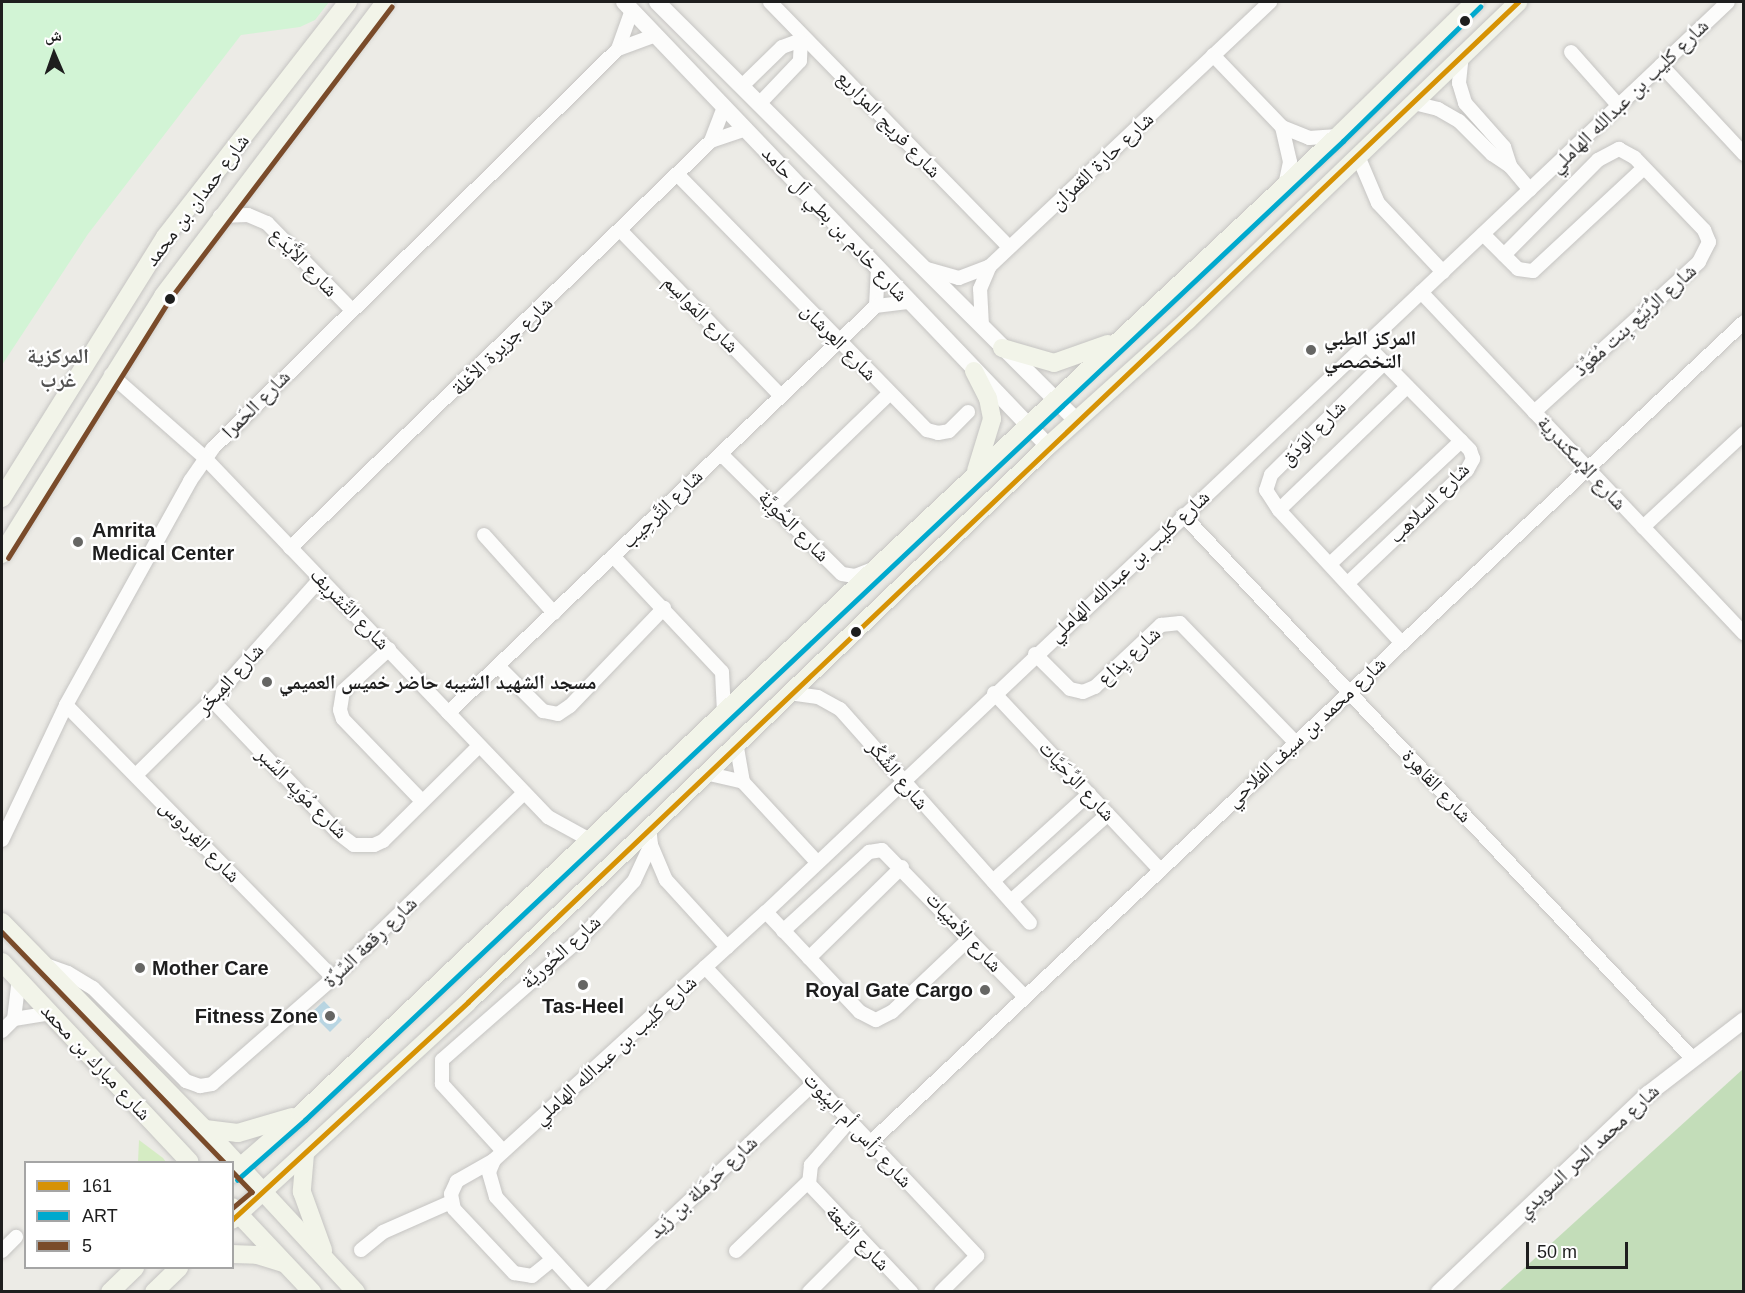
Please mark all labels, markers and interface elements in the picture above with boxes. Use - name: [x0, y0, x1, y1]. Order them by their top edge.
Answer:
- street label: شارع كليب بن عبدالله الهاملي: [1544, 14, 1714, 178]
- unlabelled marker: [1459, 15, 1471, 27]
- north arrow: [24, 24, 84, 84]
- text: ش: [45, 27, 62, 44]
- street label: شارع فريج المزاريع: [832, 65, 946, 183]
- street label: شارع حارة القمزان: [1045, 107, 1159, 215]
- street label: شارع حمدان بن محمد: [140, 129, 254, 271]
- street label: شارع خادم بن بطي آل حامد: [757, 141, 913, 307]
- street label: شارع الأَيْدَع: [265, 222, 343, 302]
- street label: شارع الرُّبَيِّع بِنت مُعَوِّذ: [1569, 259, 1701, 381]
- street label: شارع المَواسِم: [658, 270, 744, 358]
- street label: شارع جزيرة الأغلة: [446, 291, 558, 401]
- unlabelled marker: [164, 293, 176, 305]
- street label: شارع العِرشان: [796, 298, 882, 386]
- place label: المركز الطبي التخصصي: [1324, 326, 1416, 373]
- marker: المركز الطبي التخصصي: [1302, 341, 1320, 359]
- district label: المركزية غرب: [27, 343, 89, 393]
- street label: شارع الحَمرا: [217, 365, 295, 443]
- street label: شارع الوَدَق: [1275, 395, 1351, 471]
- street label: شارع الإسكندرية: [1532, 411, 1632, 515]
- street label: شارع السلاهب: [1384, 458, 1474, 548]
- street label: شارع التَّرحِيب: [616, 464, 708, 554]
- street label: شارع الحُوِيَّة: [753, 485, 835, 567]
- street label: شارع كليب بن عبدالله الهاملي: [1043, 485, 1215, 647]
- place label: Amrita Medical Center: [92, 518, 234, 565]
- marker: Amrita Medical Center: [69, 533, 87, 551]
- street label: شارع التَّشرِيف: [305, 563, 395, 655]
- street label: شارع يِذاع: [1092, 621, 1166, 691]
- unlabelled marker: [850, 626, 862, 638]
- street label: شارع المِبخَر: [191, 639, 269, 719]
- street label: شارع محمد بن سيف الفلاحي: [1221, 652, 1391, 812]
- place label: مسجد الشهيد الشيبه حاضر خميس العميمي: [279, 670, 596, 694]
- marker: مسجد الشهيد الشيبه حاضر خميس العميمي: [260, 675, 274, 689]
- street label: شارع الشُّكُر: [862, 735, 934, 815]
- street label: شارع الرِّحَيَّات: [1034, 736, 1120, 826]
- street label: شارع مُوَيِه السَّبر: [251, 742, 353, 844]
- street label: شارع القاهِرة: [1397, 744, 1477, 828]
- street label: شارع الفِردوس: [154, 794, 246, 888]
- street label: شارع الأمنِيات: [921, 887, 1007, 977]
- street label: شارع رِقعة السِّرَّة: [318, 891, 422, 993]
- street label: شارع الحُوريَّة: [516, 910, 606, 994]
- place label: Mother Care: [152, 956, 269, 980]
- marker: Mother Care: [133, 961, 147, 975]
- street label: شارع كليب بن عبدالله الهاملي: [528, 970, 702, 1130]
- marker: Tas-Heel: [576, 978, 590, 992]
- place label: Royal Gate Cargo: [805, 978, 973, 1002]
- marker: Royal Gate Cargo: [978, 983, 992, 997]
- place label: Tas-Heel: [542, 994, 624, 1018]
- street label: شارع مبارك بن محمد: [36, 999, 156, 1125]
- place label: Fitness Zone: [195, 1004, 318, 1028]
- marker: Fitness Zone: [323, 1009, 337, 1023]
- street label: شارع رَأس أم البِيُوت: [798, 1067, 918, 1193]
- street label: شارع محمد الحر السويدي: [1512, 1079, 1664, 1223]
- street label: شارع حَرمَلة بن زَيد: [644, 1131, 762, 1243]
- legend: [24, 1161, 234, 1269]
- text: 161: [82, 1176, 112, 1196]
- street label: شارع النَّبعة: [821, 1200, 895, 1276]
- text: ART: [82, 1206, 118, 1226]
- scale bar: [1529, 1230, 1631, 1268]
- text: 5: [82, 1236, 92, 1256]
- text: 50 m: [1537, 1242, 1577, 1262]

